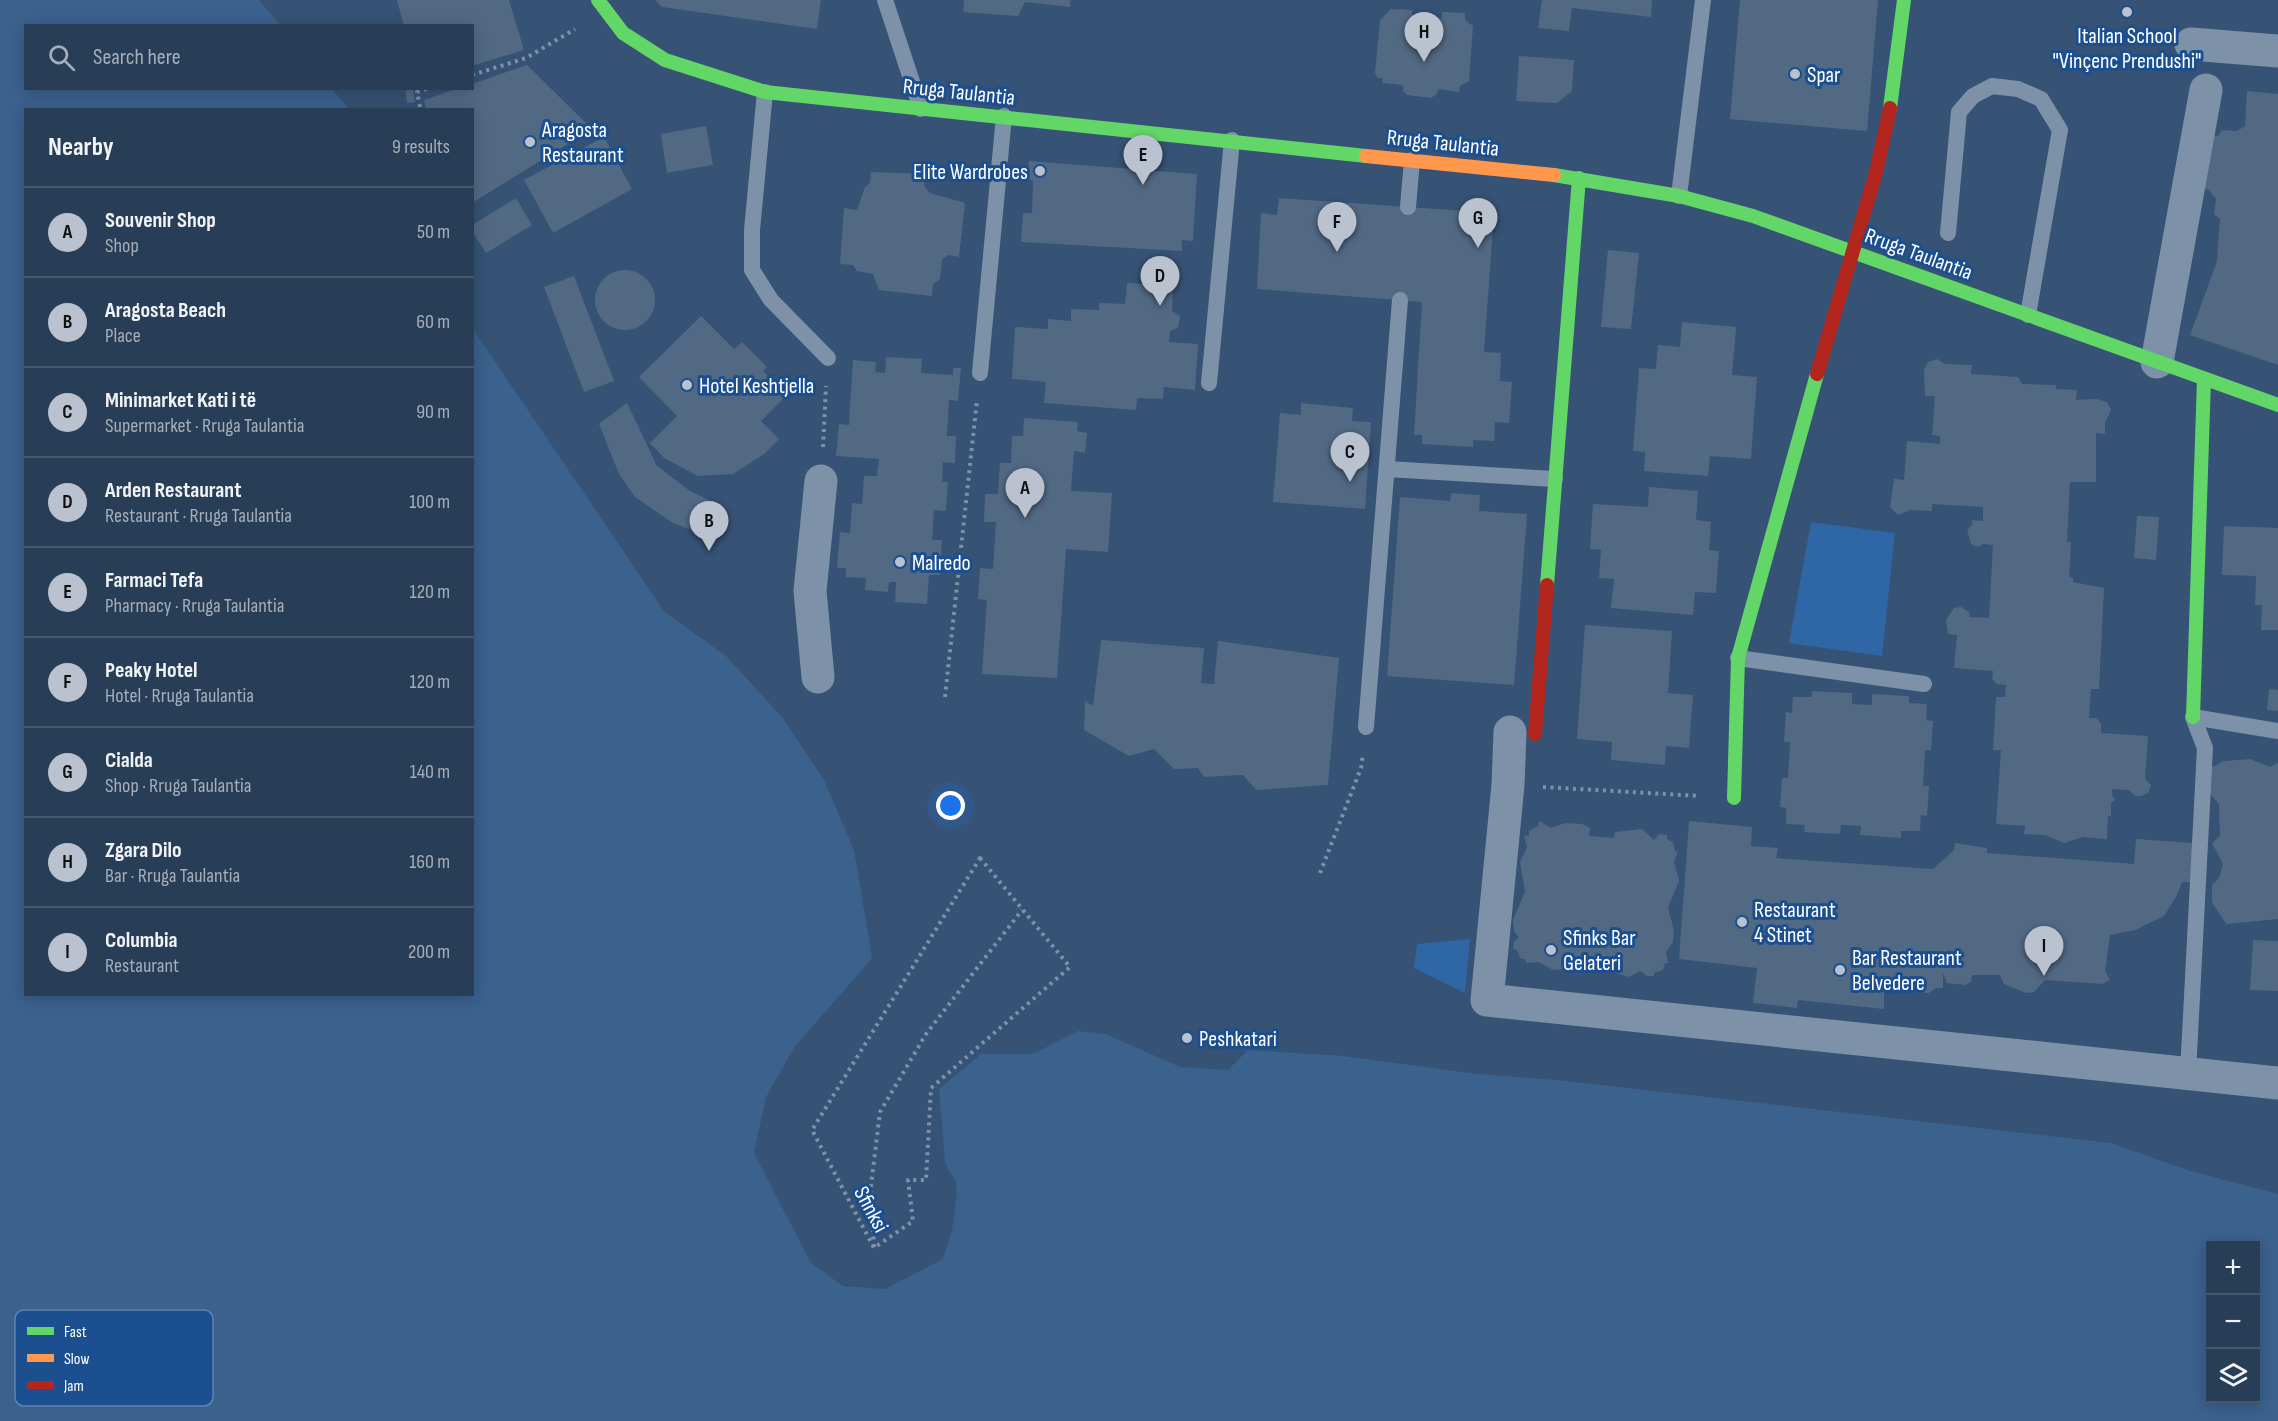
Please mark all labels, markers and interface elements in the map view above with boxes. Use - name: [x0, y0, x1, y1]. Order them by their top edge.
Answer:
- marker: Italian School "Vinçenc Prendushi": [2120, 5, 2134, 19]
- pin: H: [1404, 13, 1444, 62]
- place label: Italian School "Vinçenc Prendushi": [2053, 23, 2201, 75]
- search box: [24, 24, 474, 90]
- icon: search: [45, 41, 78, 74]
- text: Search here: [93, 44, 180, 71]
- place label: Spar: [1807, 62, 1840, 89]
- marker: Spar: [1788, 67, 1802, 81]
- street label: Rruga Taulantia: [901, 73, 1016, 112]
- place label: Aragosta Restaurant: [541, 117, 624, 169]
- street label: Rruga Taulantia: [1385, 124, 1500, 163]
- text: Nearby: [48, 132, 114, 163]
- text: 9 results: [392, 135, 450, 159]
- marker: Aragosta Restaurant: [523, 135, 537, 149]
- pin: E: [1124, 136, 1162, 185]
- place label: Elite Wardrobes: [913, 159, 1028, 186]
- marker: Elite Wardrobes: [1033, 164, 1047, 178]
- pin: G: [1458, 198, 1498, 248]
- pin: F: [1318, 202, 1356, 252]
- text: Souvenir Shop: [105, 207, 216, 234]
- text: A: [63, 220, 72, 244]
- text: 50 m: [417, 220, 450, 244]
- street label: Rruga Taulantia: [1861, 222, 1976, 286]
- text: Shop: [105, 234, 139, 258]
- pin: D: [1140, 256, 1180, 306]
- text: Aragosta Beach: [105, 297, 226, 324]
- text: B: [63, 310, 72, 334]
- text: 60 m: [416, 310, 450, 334]
- text: Place: [105, 324, 141, 348]
- place label: Hotel Keshtjella: [699, 373, 814, 400]
- marker: Hotel Keshtjella: [680, 378, 694, 392]
- text: Minimarket Kati i të: [105, 387, 256, 414]
- text: C: [62, 400, 73, 424]
- text: 90 m: [416, 400, 450, 424]
- text: Supermarket · Rruga Taulantia: [105, 414, 304, 438]
- pin: C: [1330, 432, 1370, 482]
- pin: A: [1006, 468, 1044, 518]
- text: Arden Restaurant: [105, 477, 241, 504]
- text: D: [62, 490, 73, 514]
- text: 100 m: [409, 490, 450, 514]
- pin: B: [690, 502, 728, 551]
- text: Restaurant · Rruga Taulantia: [105, 504, 292, 528]
- place label: Malredo: [912, 550, 971, 577]
- marker: Malredo: [893, 555, 907, 569]
- text: Farmaci Tefa: [105, 567, 203, 594]
- text: E: [63, 580, 72, 604]
- text: 120 m: [410, 580, 450, 604]
- text: Pharmacy · Rruga Taulantia: [105, 594, 284, 618]
- text: Peaky Hotel: [105, 657, 198, 684]
- text: F: [63, 670, 72, 694]
- text: 120 m: [410, 670, 450, 694]
- text: Hotel · Rruga Taulantia: [105, 684, 254, 708]
- text: Cialda: [105, 747, 153, 774]
- text: G: [62, 760, 73, 784]
- text: 140 m: [410, 760, 450, 784]
- text: Shop · Rruga Taulantia: [105, 774, 251, 798]
- your location: [936, 791, 965, 820]
- text: Zgara Dilo: [105, 837, 182, 864]
- text: H: [62, 850, 73, 874]
- text: 160 m: [409, 850, 450, 874]
- text: Bar · Rruga Taulantia: [105, 864, 240, 888]
- place label: Restaurant 4 Stinet: [1754, 897, 1836, 949]
- marker: Restaurant 4 Stinet: [1735, 915, 1749, 929]
- place label: Sfinks Bar Gelateri: [1563, 925, 1636, 977]
- pin: I: [2024, 926, 2064, 976]
- text: Columbia: [105, 927, 177, 954]
- text: I: [65, 940, 70, 964]
- text: 200 m: [408, 940, 450, 964]
- marker: Sfinks Bar Gelateri: [1544, 943, 1558, 957]
- place label: Bar Restaurant Belvedere: [1852, 945, 1962, 997]
- text: Restaurant: [105, 954, 179, 978]
- marker: Bar Restaurant Belvedere: [1833, 963, 1847, 977]
- place label: Peshkatari: [1199, 1026, 1277, 1053]
- marker: Peshkatari: [1180, 1031, 1194, 1045]
- street label: Sfinksi: [847, 1182, 894, 1237]
- map controls: [2206, 1241, 2260, 1403]
- button: +: [2206, 1241, 2260, 1295]
- button: −: [2206, 1295, 2260, 1349]
- legend: [15, 1310, 213, 1406]
- text: Fast: [64, 1323, 87, 1342]
- button: layers: [2206, 1349, 2260, 1403]
- text: Slow: [64, 1350, 89, 1369]
- text: Jam: [63, 1377, 84, 1396]

